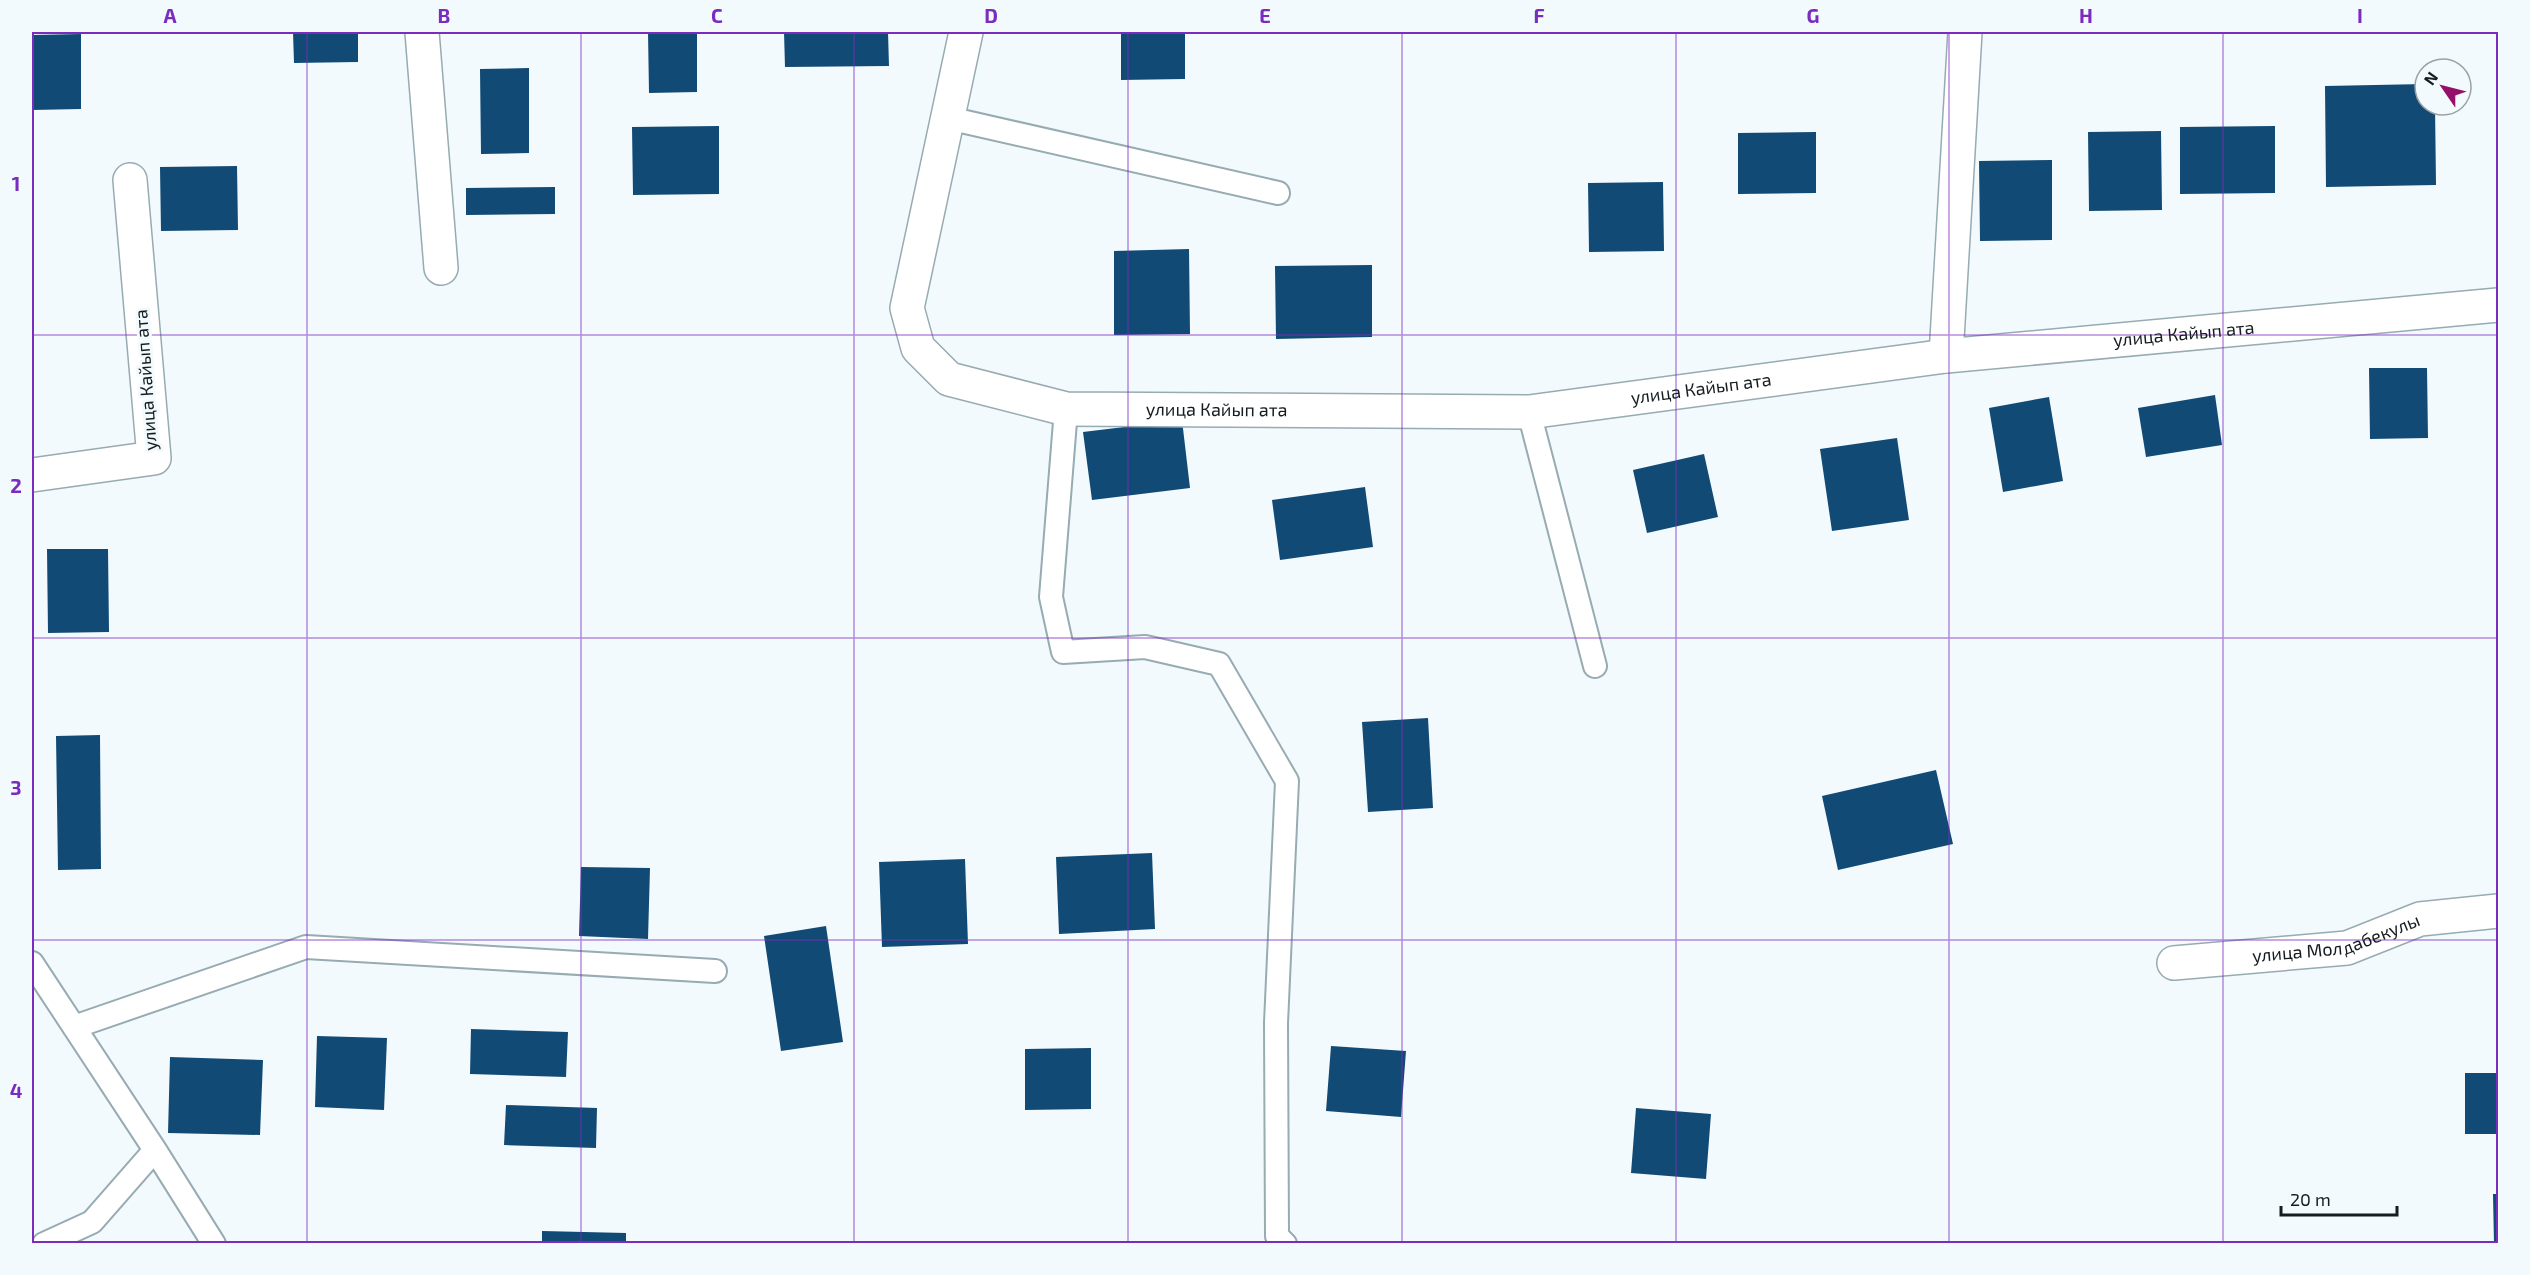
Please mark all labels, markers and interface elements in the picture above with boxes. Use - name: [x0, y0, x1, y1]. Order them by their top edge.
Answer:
- text: A: [163, 3, 177, 27]
- text: B: [438, 3, 450, 27]
- text: C: [711, 3, 723, 27]
- text: D: [984, 3, 998, 27]
- text: E: [1259, 3, 1271, 27]
- text: F: [1533, 3, 1545, 27]
- text: G: [1807, 3, 1819, 27]
- text: H: [2079, 3, 2093, 27]
- text: I: [2357, 3, 2363, 27]
- north arrow: [2413, 57, 2473, 117]
- text: N: [2419, 68, 2441, 88]
- text: 1: [12, 171, 20, 195]
- street label: улица Кайып ата: [129, 309, 161, 451]
- street label: улица Кайып ата: [2112, 316, 2255, 350]
- street label: улица Кайып ата: [1629, 368, 1773, 408]
- street label: улица Кайып ата: [1146, 398, 1288, 420]
- text: 2: [10, 473, 22, 497]
- text: 3: [10, 775, 22, 799]
- street label: улица Молдабекулы: [2251, 908, 2423, 966]
- text: 4: [10, 1078, 23, 1102]
- scale bar: [2281, 1179, 2396, 1217]
- text: 20 m: [2290, 1188, 2331, 1210]

